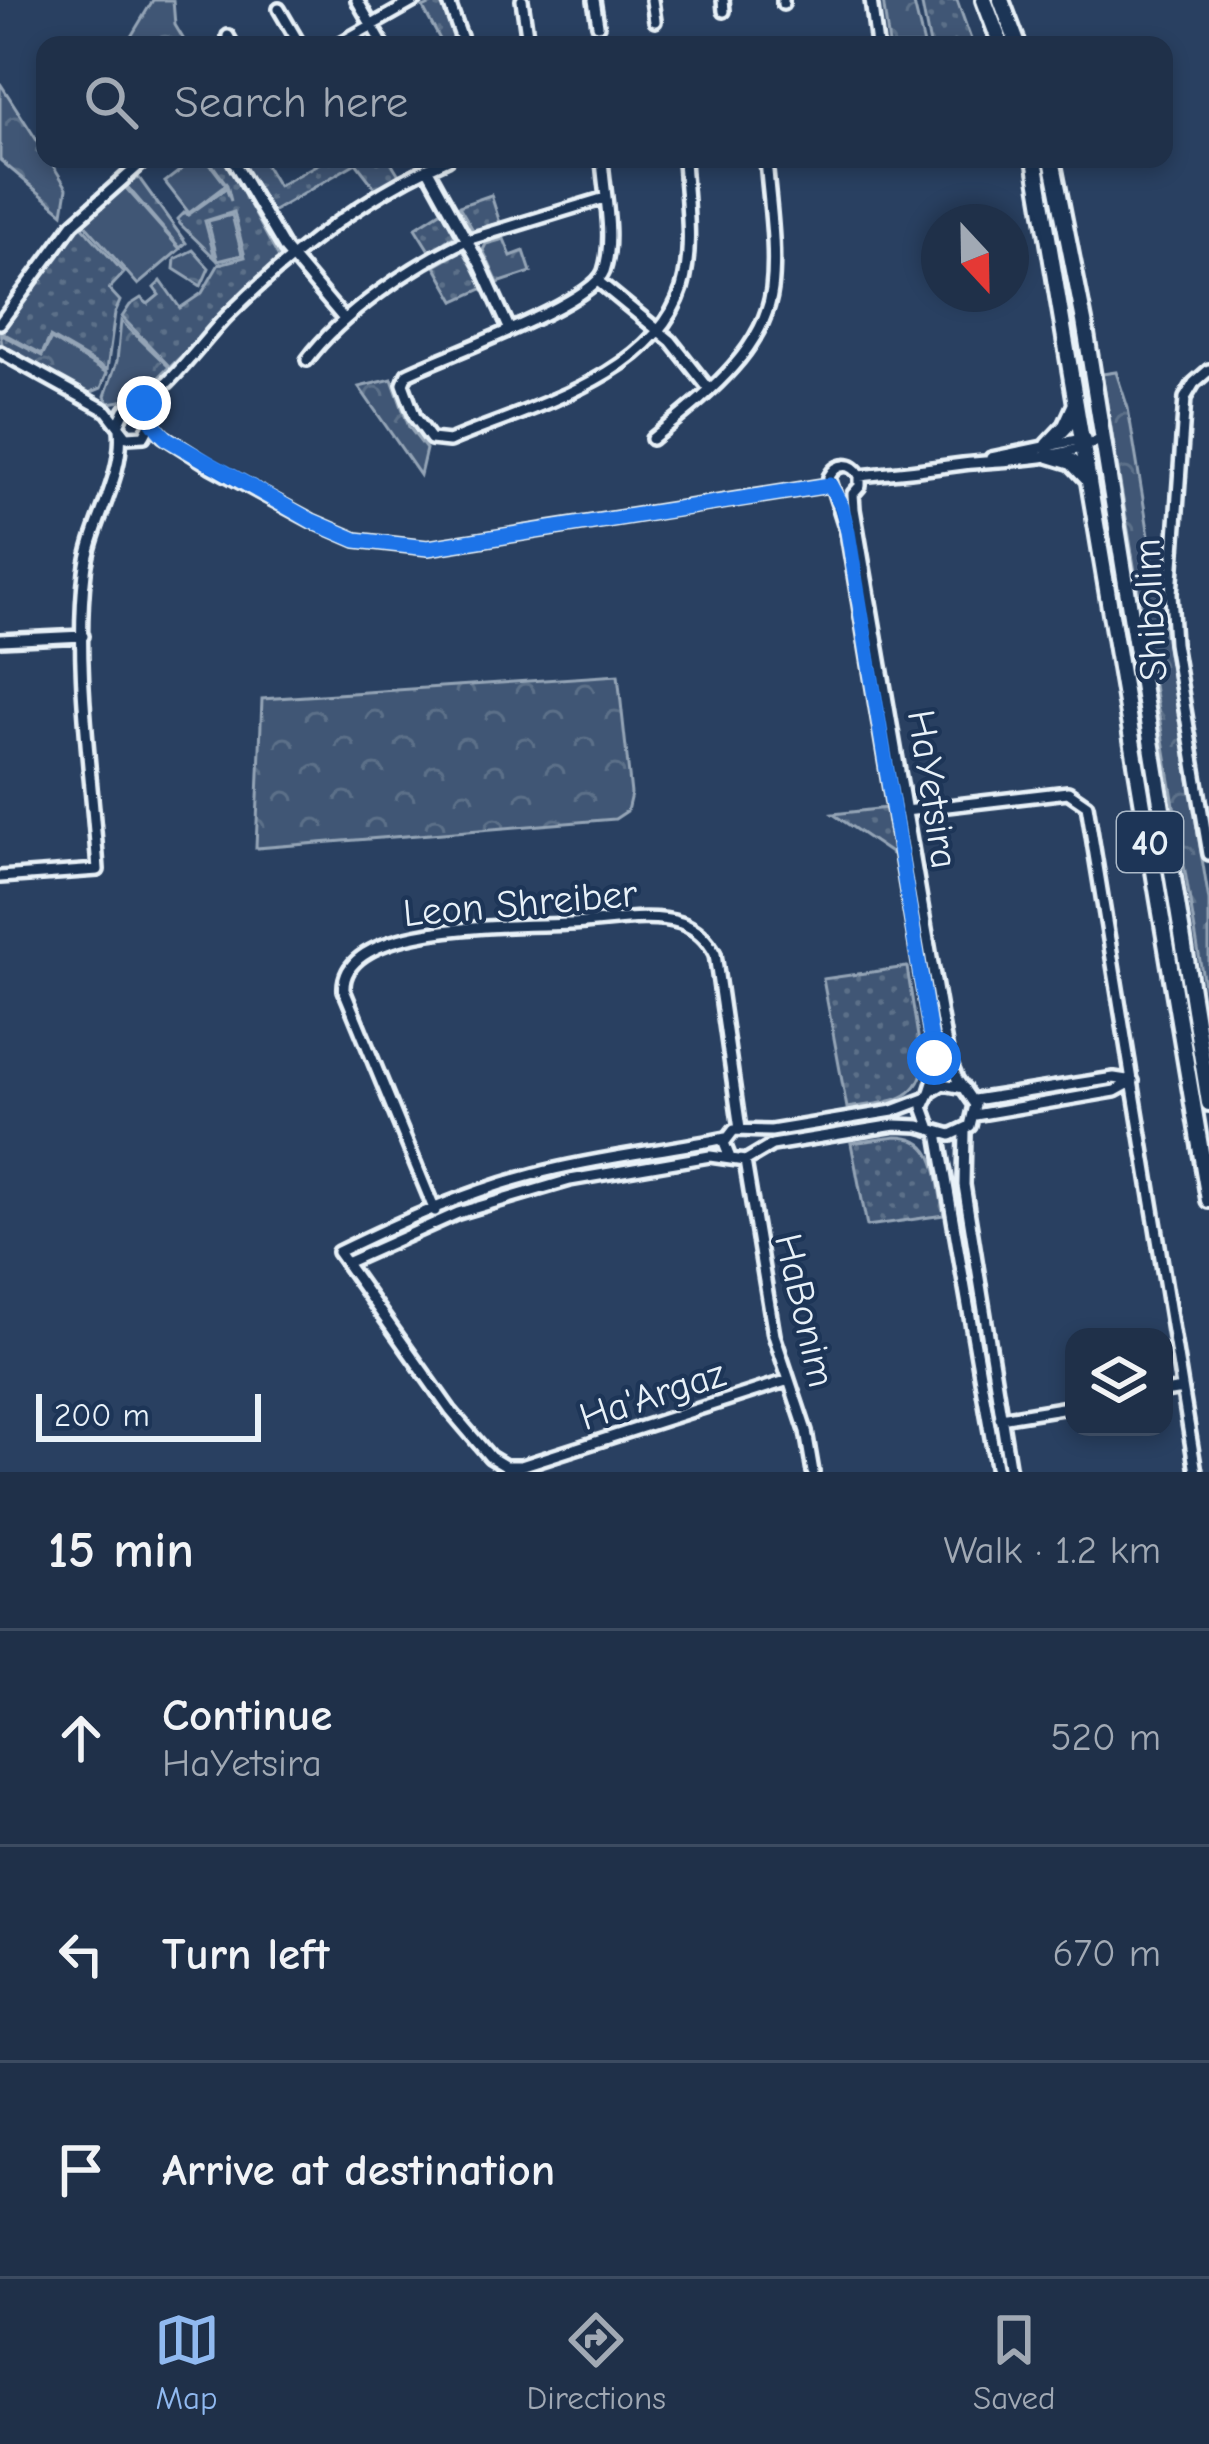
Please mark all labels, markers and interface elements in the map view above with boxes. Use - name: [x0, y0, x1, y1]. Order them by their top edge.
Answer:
- search box: [36, 36, 1173, 168]
- icon: search: [78, 69, 144, 135]
- text: Search here: [174, 76, 408, 128]
- north arrow: [921, 204, 1029, 312]
- route end: [117, 376, 171, 430]
- street label: Shibolim: [1124, 538, 1177, 682]
- street label: HaYetsira: [898, 707, 967, 872]
- road number: 40: [1117, 812, 1183, 872]
- street label: Leon Shreiber: [401, 871, 640, 936]
- route start: [907, 1031, 961, 1085]
- street label: HaBonim: [765, 1229, 844, 1391]
- map controls: [1065, 1328, 1173, 1436]
- button: layers: [1065, 1328, 1173, 1436]
- street label: Ha'Argaz: [574, 1351, 731, 1440]
- scale bar: [36, 1388, 261, 1441]
- text: 200 m: [54, 1396, 150, 1434]
- text: 15 min: [48, 1521, 194, 1580]
- text: Walk · 1.2 km: [943, 1528, 1161, 1573]
- text: Continue: [162, 1689, 332, 1741]
- icon: ahead: [48, 1705, 114, 1771]
- text: 520 m: [1050, 1715, 1161, 1760]
- text: HaYetsira: [162, 1741, 322, 1786]
- icon: left: [48, 1921, 114, 1987]
- text: Turn left: [162, 1928, 329, 1980]
- text: 670 m: [1052, 1931, 1161, 1976]
- icon: arrive: [48, 2137, 114, 2203]
- text: Arrive at destination: [162, 2144, 555, 2196]
- tab: Map: [154, 2307, 220, 2417]
- tab: Directions: [527, 2307, 666, 2417]
- tab: Saved: [973, 2307, 1055, 2417]

